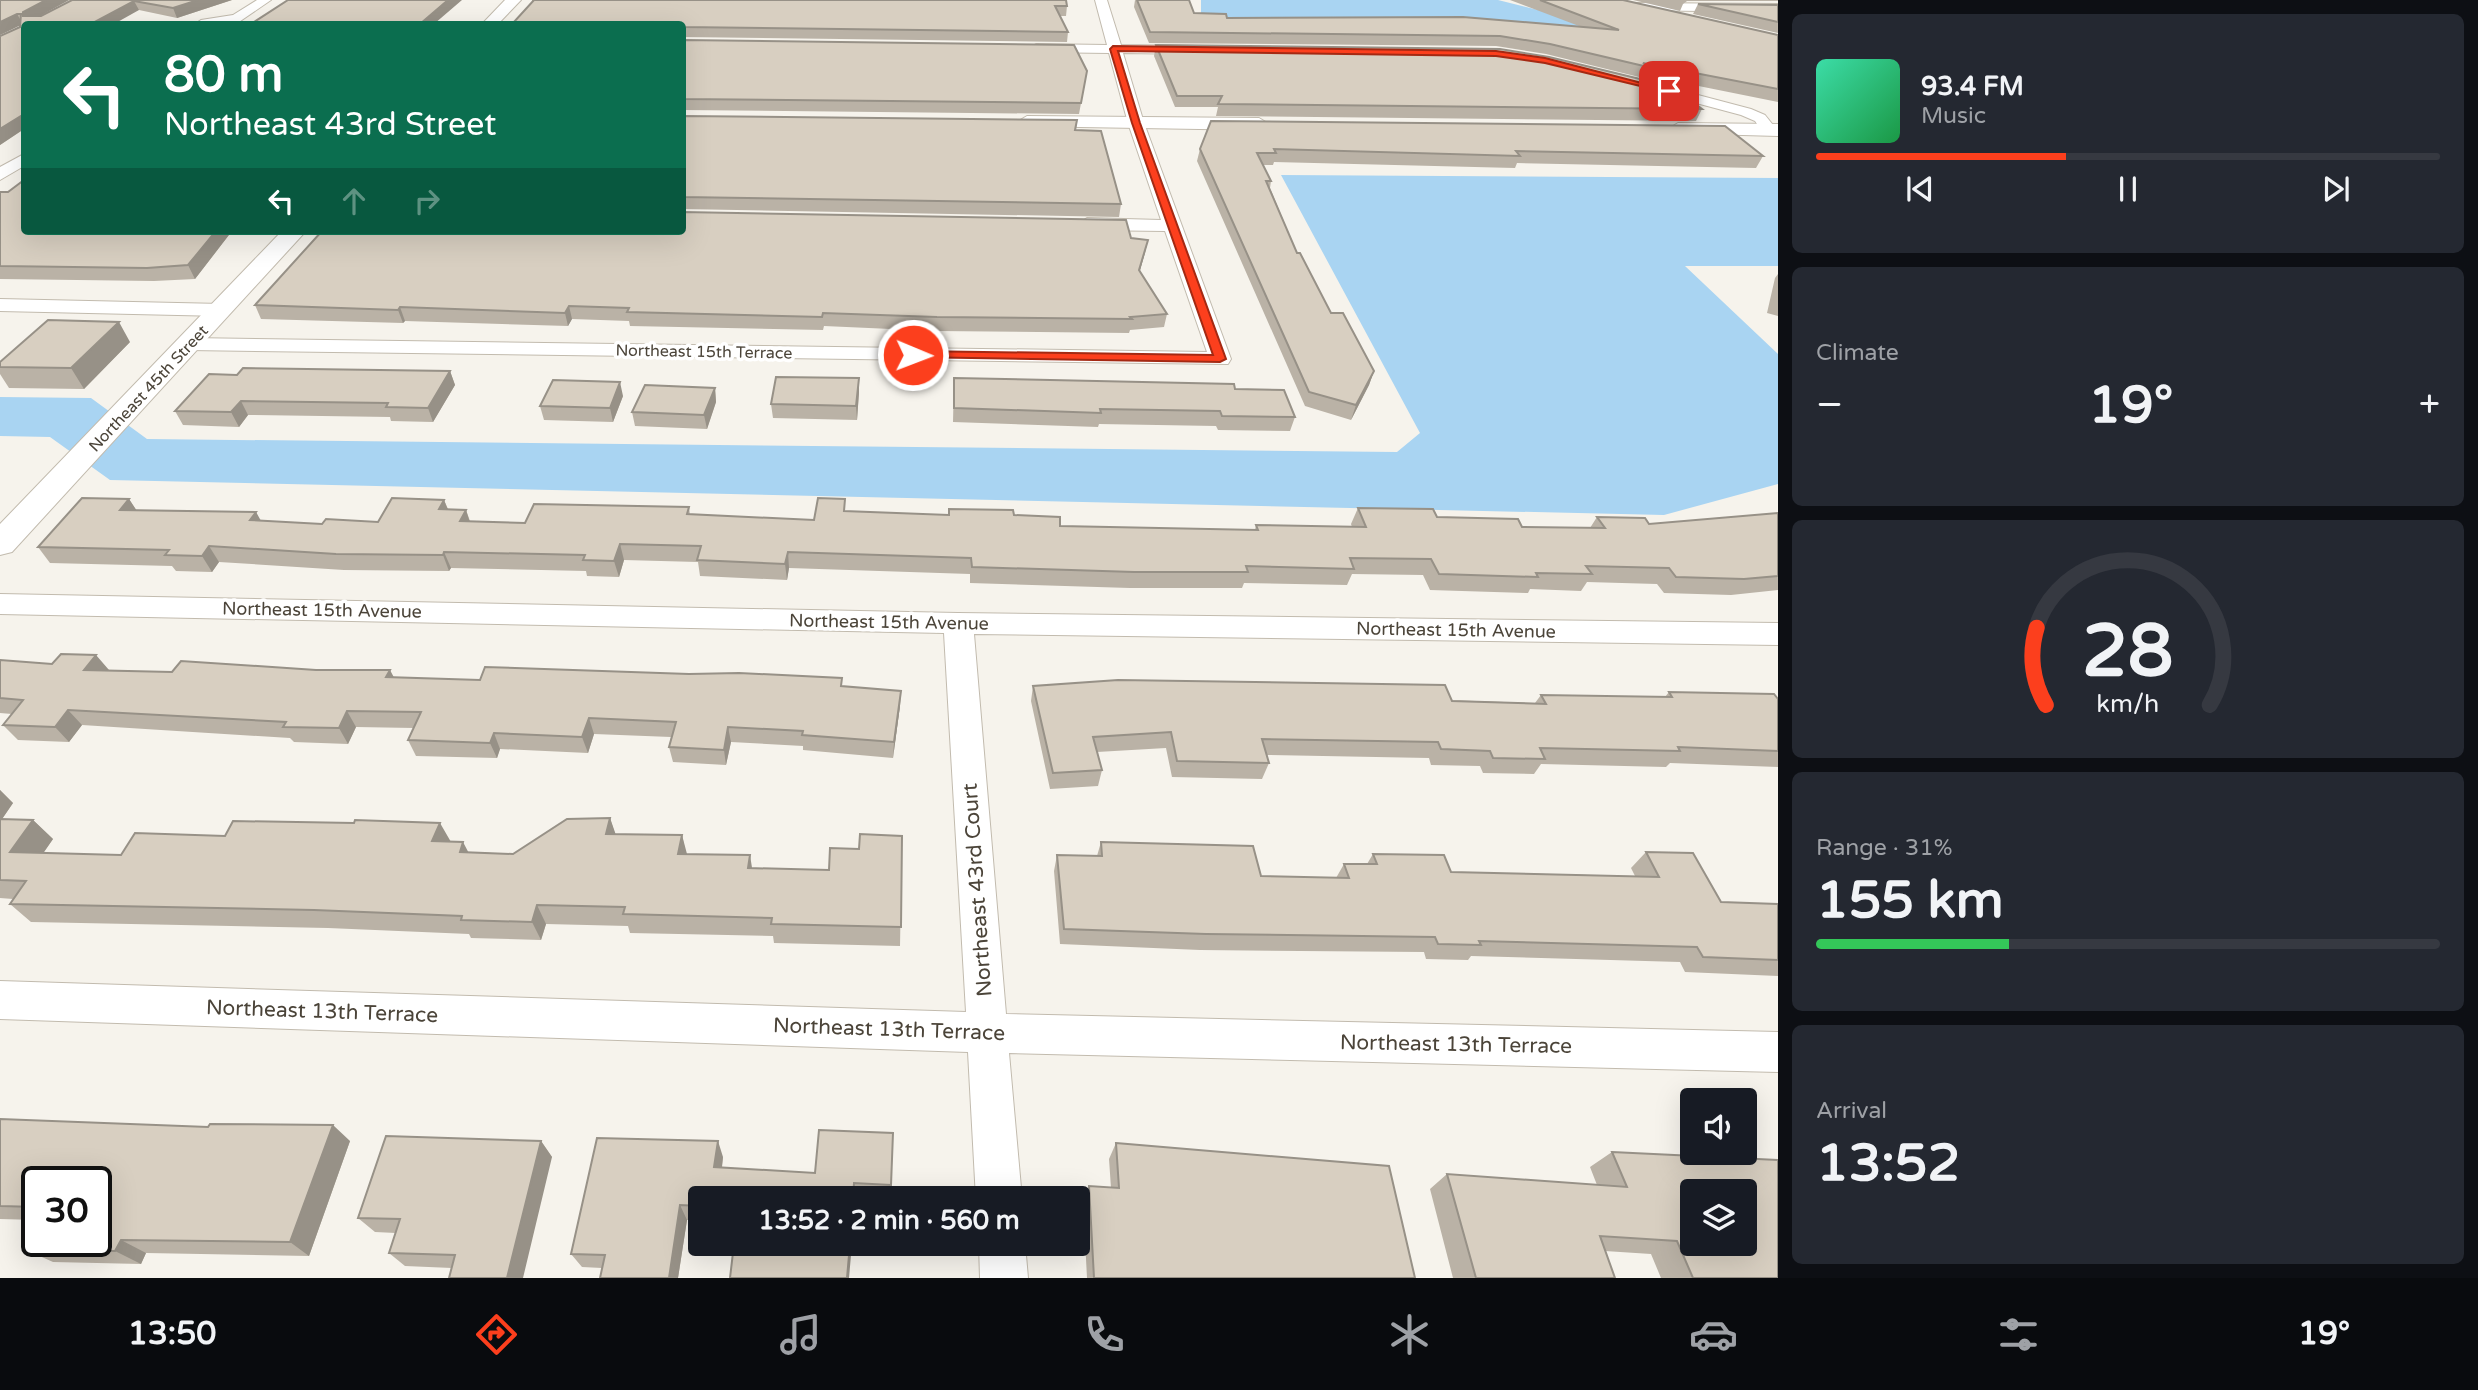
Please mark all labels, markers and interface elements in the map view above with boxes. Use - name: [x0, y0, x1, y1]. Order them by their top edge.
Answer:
- text: 80 m: [164, 46, 283, 105]
- icon: left: [49, 49, 140, 140]
- pin: [1639, 61, 1699, 121]
- text: 93.4 FM: [1921, 71, 2024, 102]
- icon: arrive: [1650, 72, 1688, 110]
- text: Music: [1921, 102, 1986, 130]
- text: Northeast 43rd Street: [164, 106, 496, 144]
- icon: previous: [1901, 170, 1939, 208]
- icon: pause: [2109, 170, 2147, 208]
- icon: next: [2317, 170, 2355, 208]
- icon: left: [262, 182, 300, 220]
- icon: ahead: [335, 182, 373, 220]
- icon: right: [408, 182, 446, 220]
- position arrow: [876, 318, 950, 392]
- street label: Northeast 45th Street: [85, 321, 213, 456]
- text: Climate: [1816, 339, 1899, 367]
- street label: Northeast 15th Terrace: [615, 340, 793, 364]
- text: 19°: [2088, 374, 2173, 437]
- text: −: [1816, 382, 1843, 428]
- text: +: [2419, 382, 2440, 428]
- street label: Northeast 15th Avenue: [222, 597, 422, 623]
- text: 28: [2082, 608, 2174, 696]
- street label: Northeast 15th Avenue: [789, 609, 989, 635]
- street label: Northeast 15th Avenue: [1356, 617, 1556, 643]
- text: km/h: [2097, 689, 2159, 719]
- street label: Northeast 43rd Court: [958, 782, 997, 998]
- text: Range · 31%: [1816, 834, 1952, 862]
- text: 155 km: [1816, 869, 2004, 932]
- street label: Northeast 13th Terrace: [206, 995, 439, 1028]
- street label: Northeast 13th Terrace: [773, 1013, 1006, 1046]
- street label: Northeast 13th Terrace: [1340, 1030, 1572, 1059]
- map controls: [1680, 1088, 1757, 1256]
- button: sound: [1680, 1088, 1757, 1165]
- text: Arrival: [1816, 1097, 1887, 1125]
- text: 13:52: [1816, 1132, 1960, 1195]
- speed limit sign: 30: [21, 1166, 112, 1257]
- button: layers: [1680, 1179, 1757, 1256]
- text: 13:52 · 2 min · 560 m: [758, 1205, 1020, 1236]
- icon: directions: [472, 1310, 521, 1359]
- icon: music: [776, 1310, 825, 1359]
- icon: phone: [1080, 1310, 1129, 1359]
- icon: climate: [1385, 1310, 1434, 1359]
- icon: car: [1689, 1310, 1738, 1359]
- icon: filters: [1994, 1310, 2043, 1359]
- text: 13:50: [128, 1315, 216, 1353]
- text: 19°: [2298, 1315, 2350, 1353]

